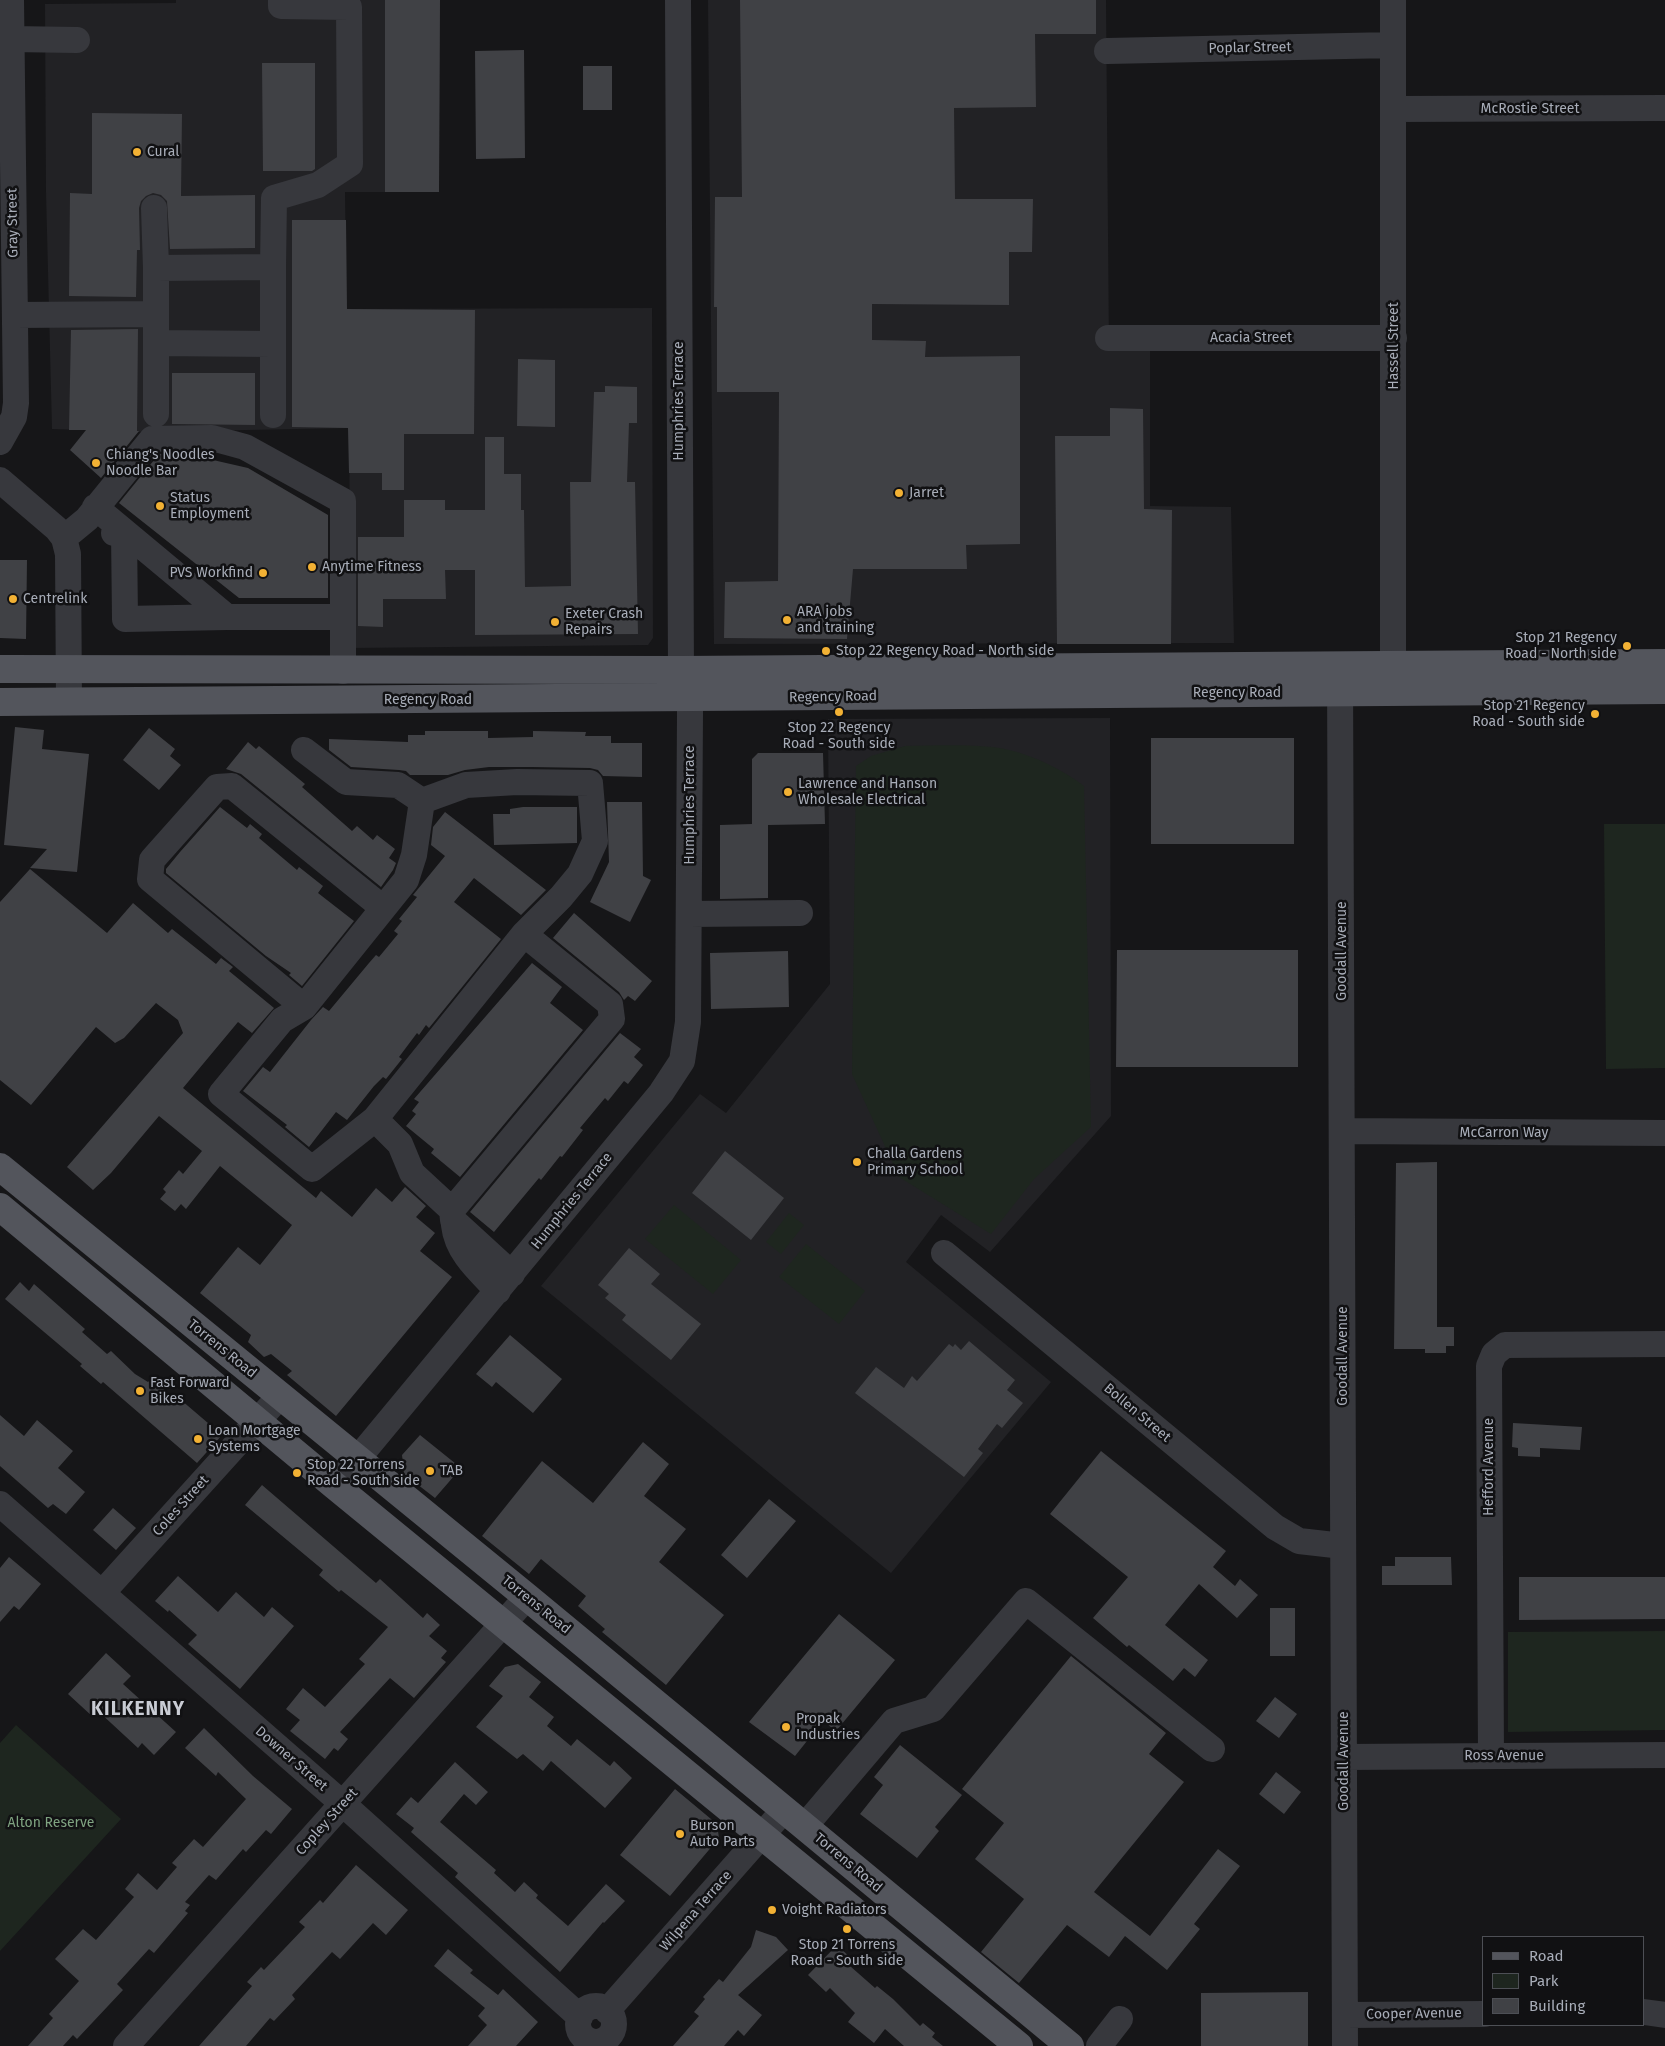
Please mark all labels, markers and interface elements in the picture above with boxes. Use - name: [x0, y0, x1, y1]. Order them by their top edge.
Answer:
- street label: Poplar Street: [1208, 39, 1292, 57]
- street label: McRostie Street: [1481, 101, 1579, 117]
- place label: Cural: [147, 144, 179, 160]
- marker: Cural: [131, 146, 143, 158]
- street label: Gray Street: [4, 188, 22, 258]
- street label: Hassell Street: [1386, 302, 1402, 390]
- street label: Acacia Street: [1210, 330, 1292, 346]
- street label: Humphries Terrace: [671, 341, 687, 461]
- place label: Chiang's Noodles Noodle Bar: [106, 447, 215, 480]
- marker: Chiang's Noodles Noodle Bar: [90, 457, 102, 469]
- place label: Jarret: [909, 485, 944, 501]
- marker: Jarret: [893, 487, 905, 499]
- place label: Status Employment: [170, 490, 250, 522]
- marker: Status Employment: [154, 500, 166, 512]
- place label: Anytime Fitness: [322, 559, 422, 575]
- marker: Anytime Fitness: [306, 561, 318, 573]
- place label: PVS Workfind: [169, 565, 253, 581]
- marker: PVS Workfind: [257, 567, 269, 579]
- place label: Centrelink: [23, 591, 87, 607]
- marker: Centrelink: [7, 593, 19, 605]
- place label: ARA jobs and training: [797, 604, 874, 636]
- place label: Exeter Crash Repairs: [565, 606, 643, 638]
- marker: ARA jobs and training: [781, 614, 793, 626]
- marker: Exeter Crash Repairs: [549, 616, 561, 628]
- place label: Stop 21 Regency Road - North side: [1505, 630, 1617, 662]
- marker: Stop 21 Regency Road - North side: [1621, 640, 1633, 652]
- place label: Stop 22 Regency Road - North side: [836, 643, 1054, 659]
- marker: Stop 22 Regency Road - North side: [820, 645, 832, 657]
- street label: Regency Road: [1193, 685, 1281, 701]
- street label: Regency Road: [789, 688, 877, 706]
- street label: Regency Road: [384, 692, 472, 708]
- place label: Stop 21 Regency Road - South side: [1472, 698, 1585, 730]
- marker: Stop 22 Regency Road - South side: [833, 706, 845, 718]
- marker: Stop 21 Regency Road - South side: [1589, 708, 1601, 720]
- place label: Stop 22 Regency Road - South side: [783, 720, 895, 752]
- street label: Humphries Terrace: [682, 745, 698, 865]
- place label: Lawrence and Hanson Wholesale Electrical: [798, 776, 937, 809]
- marker: Lawrence and Hanson Wholesale Electrical: [782, 786, 794, 798]
- street label: Goodall Avenue: [1334, 901, 1350, 1001]
- street label: McCarron Way: [1460, 1125, 1548, 1141]
- place label: Challa Gardens Primary School: [867, 1146, 963, 1178]
- street label: Humphries Terrace: [528, 1149, 616, 1253]
- marker: Challa Gardens Primary School: [851, 1156, 863, 1168]
- street label: Goodall Avenue: [1335, 1306, 1351, 1406]
- street label: Torrens Road: [184, 1316, 260, 1382]
- place label: Fast Forward Bikes: [150, 1375, 230, 1408]
- street label: Bollen Street: [1100, 1380, 1174, 1446]
- marker: Fast Forward Bikes: [134, 1385, 146, 1397]
- street label: Hefford Avenue: [1481, 1418, 1497, 1516]
- place label: Loan Mortgage Systems: [208, 1423, 301, 1455]
- marker: Loan Mortgage Systems: [192, 1433, 204, 1445]
- place label: Stop 22 Torrens Road - South side: [307, 1457, 420, 1490]
- place label: TAB: [440, 1463, 463, 1479]
- marker: TAB: [424, 1465, 436, 1477]
- marker: Stop 22 Torrens Road - South side: [291, 1467, 303, 1479]
- street label: Coles Street: [149, 1472, 213, 1540]
- street label: Torrens Road: [498, 1572, 574, 1638]
- district label: KILKENNY: [90, 1699, 186, 1721]
- place label: Propak Industries: [796, 1711, 860, 1744]
- street label: Goodall Avenue: [1336, 1711, 1352, 1811]
- marker: Propak Industries: [780, 1721, 792, 1733]
- street label: Downer Street: [251, 1723, 331, 1795]
- street label: Ross Avenue: [1464, 1748, 1544, 1764]
- street label: Copley Street: [293, 1785, 361, 1859]
- park label: Alton Reserve: [8, 1815, 94, 1831]
- place label: Burson Auto Parts: [690, 1818, 755, 1850]
- marker: Burson Auto Parts: [674, 1828, 686, 1840]
- street label: Torrens Road: [811, 1830, 885, 1896]
- street label: Wilpena Terrace: [656, 1867, 736, 1955]
- place label: Voight Radiators: [782, 1902, 886, 1918]
- marker: Voight Radiators: [766, 1904, 778, 1916]
- marker: Stop 21 Torrens Road - South side: [841, 1923, 853, 1935]
- legend: [1482, 1936, 1645, 2026]
- place label: Stop 21 Torrens Road - South side: [791, 1937, 903, 1970]
- text: Road: [1529, 1947, 1564, 1965]
- text: Park: [1529, 1972, 1559, 1990]
- text: Building: [1529, 1997, 1585, 2015]
- street label: Cooper Avenue: [1366, 2005, 1462, 2023]

